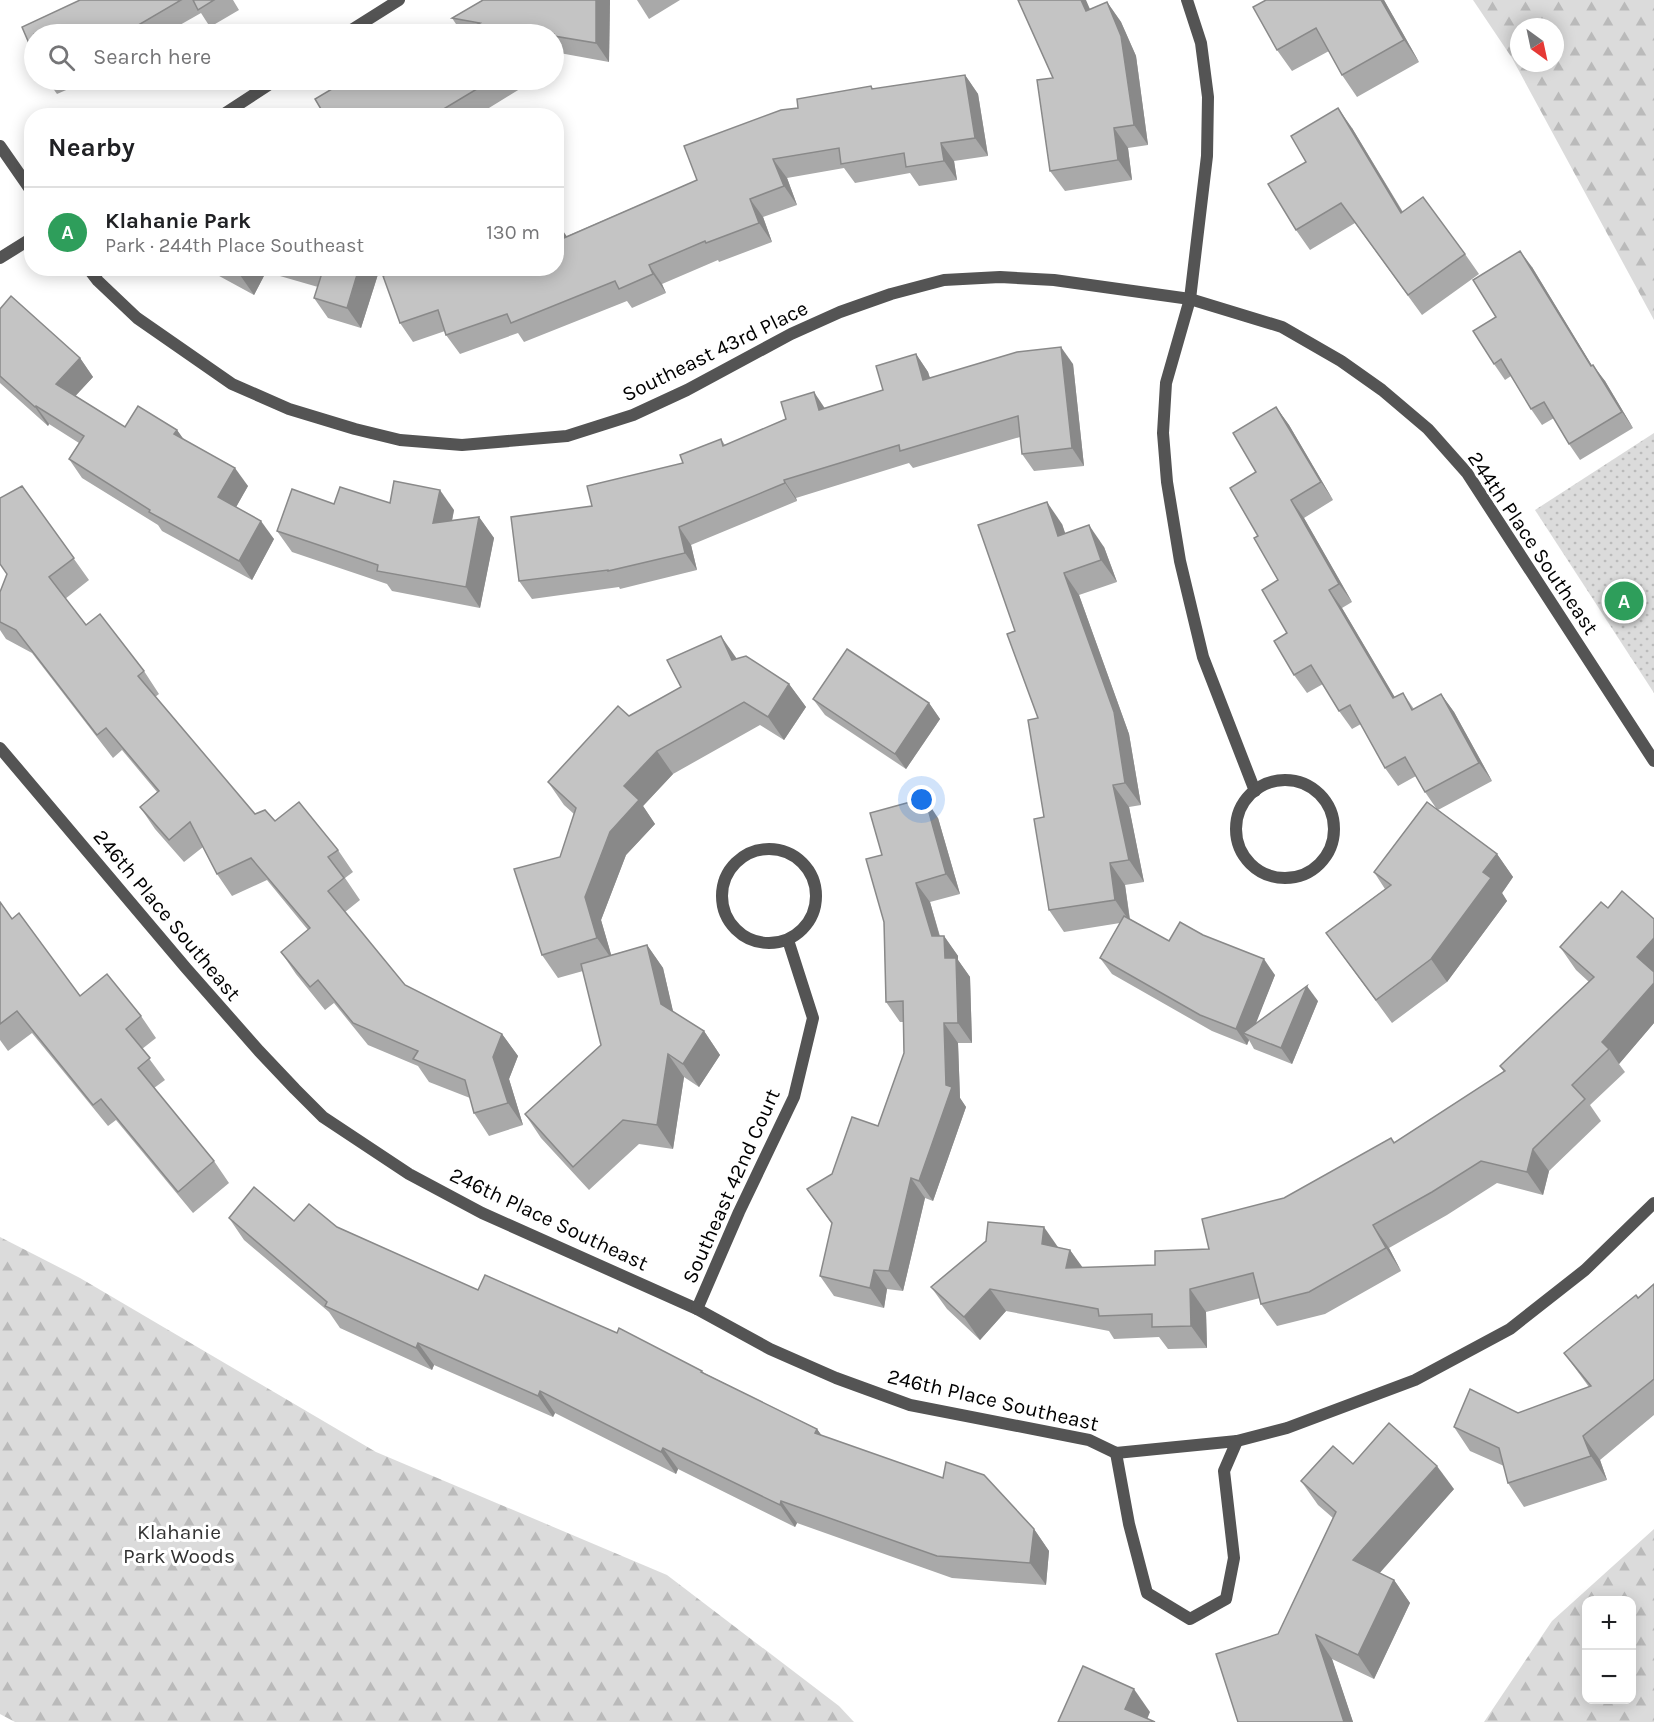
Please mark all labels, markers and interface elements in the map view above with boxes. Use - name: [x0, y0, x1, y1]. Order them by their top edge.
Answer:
- north arrow: [1510, 18, 1564, 72]
- search box: [24, 24, 564, 90]
- icon: search: [45, 41, 78, 74]
- text: Search here: [93, 44, 211, 70]
- text: Nearby: [48, 132, 135, 163]
- text: Klahanie Park: [105, 208, 251, 234]
- text: A: [61, 221, 74, 244]
- text: 130 m: [486, 221, 540, 244]
- text: Park · 244th Place Southeast: [105, 234, 364, 257]
- street label: Southeast 43rd Place: [618, 296, 812, 406]
- street label: 244th Place Southeast: [1463, 447, 1603, 639]
- pin: A: [1604, 578, 1644, 624]
- your location: [907, 785, 936, 814]
- street label: 246th Place Southeast: [88, 825, 246, 1005]
- street label: Southeast 42nd Court: [677, 1085, 785, 1287]
- street label: 246th Place Southeast: [446, 1163, 652, 1276]
- street label: 246th Place Southeast: [885, 1364, 1101, 1436]
- park label: Klahanie Park Woods: [123, 1520, 235, 1568]
- map controls: [1582, 1596, 1636, 1704]
- button: +: [1582, 1596, 1636, 1650]
- button: −: [1582, 1650, 1636, 1704]

